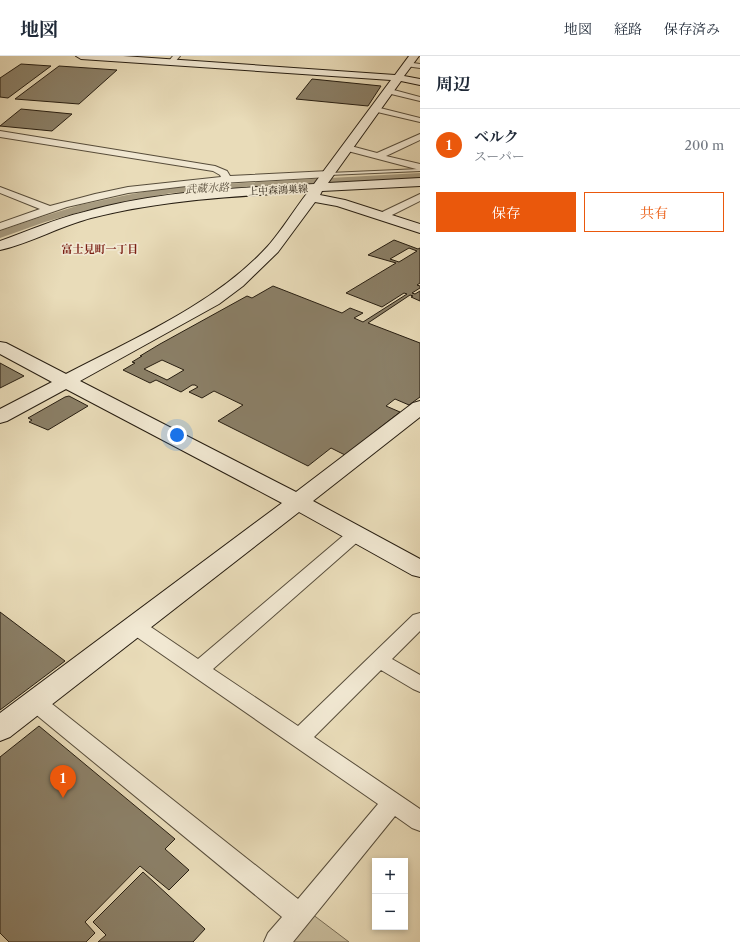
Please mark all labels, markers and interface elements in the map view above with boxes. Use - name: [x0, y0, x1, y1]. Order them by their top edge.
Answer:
- text: 地図: [20, 18, 58, 41]
- text: 地図: [564, 20, 592, 38]
- text: 経路: [614, 20, 642, 38]
- text: 保存済み: [664, 20, 720, 38]
- text: 周辺: [436, 74, 470, 94]
- text: ベルク: [474, 127, 519, 146]
- text: 1: [446, 137, 452, 153]
- text: 200 m: [684, 137, 724, 153]
- text: スーパー: [474, 148, 525, 164]
- water label: 武蔵水路: [185, 180, 230, 196]
- street label: 上中森鴻巣線: [248, 182, 308, 198]
- button: 保存: [436, 192, 576, 232]
- button: 共有: [584, 192, 724, 232]
- district label: 富士見町一丁目: [62, 242, 139, 256]
- your location: [167, 425, 187, 445]
- pin: 1: [50, 765, 76, 798]
- map controls: [372, 858, 408, 930]
- button: +: [372, 858, 408, 894]
- button: −: [372, 894, 408, 930]

